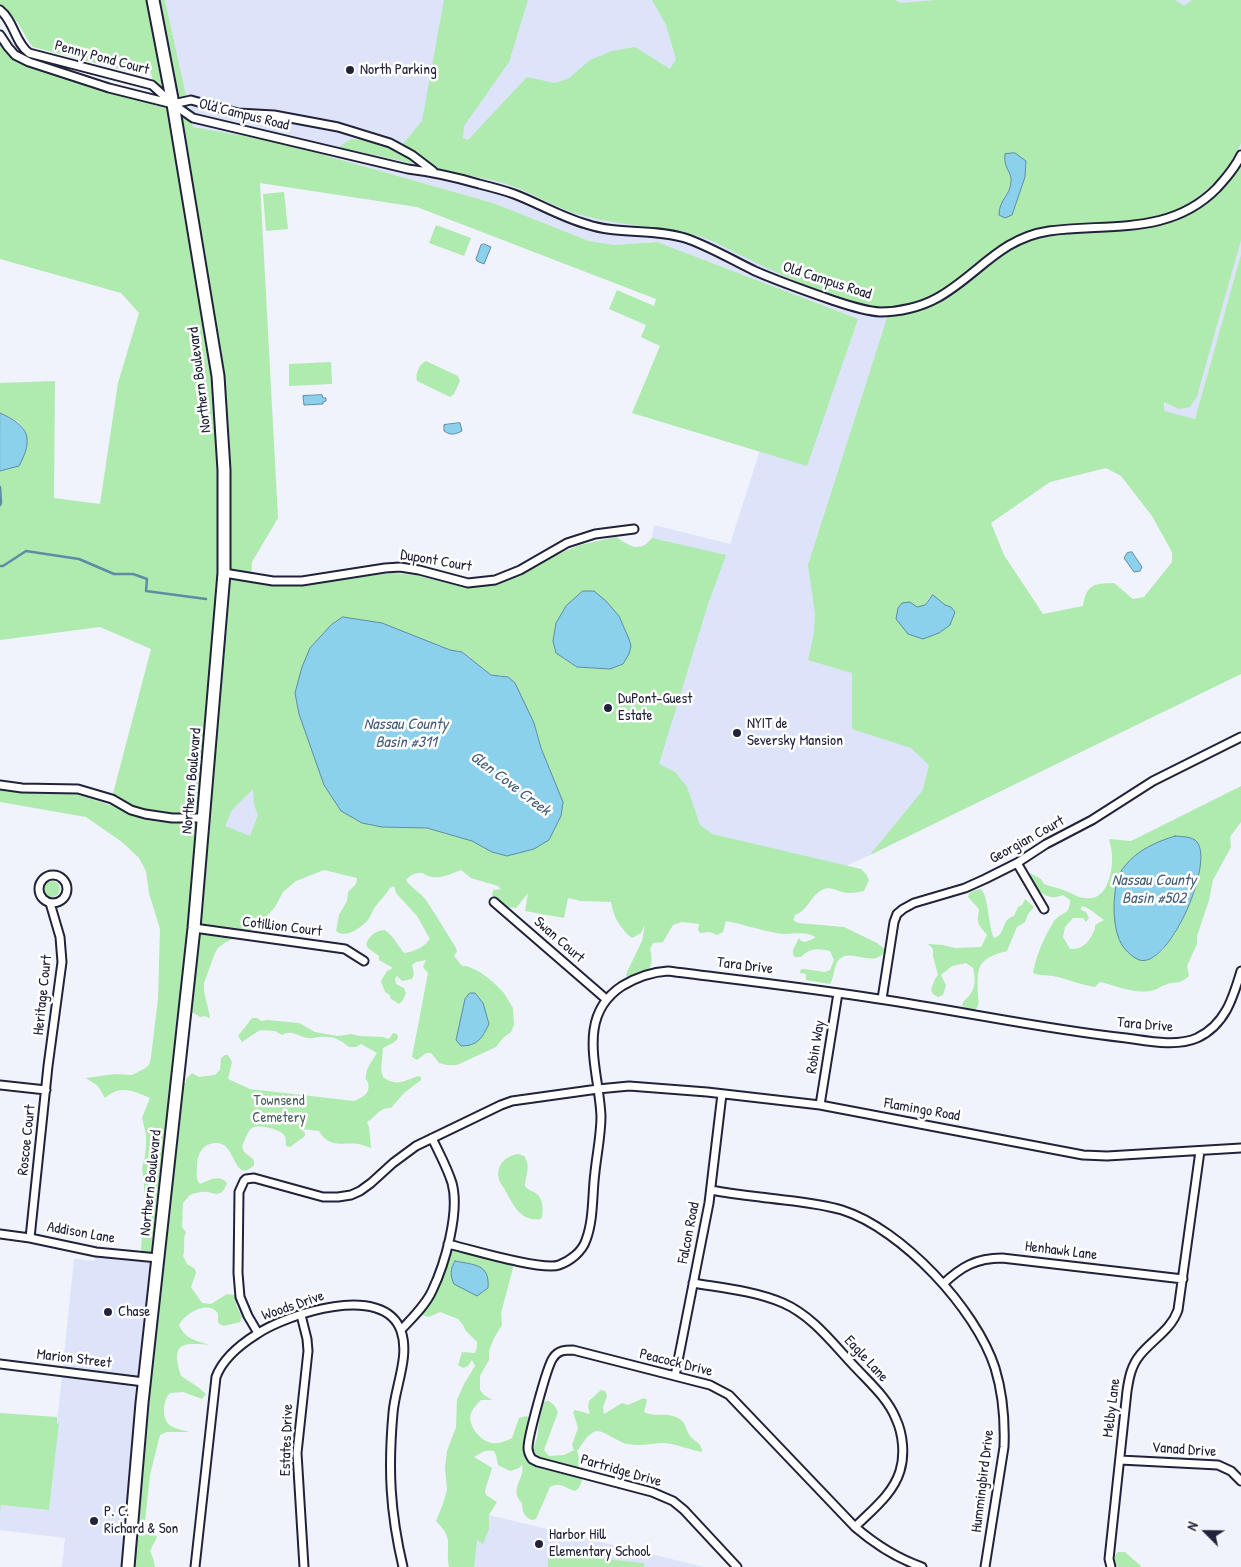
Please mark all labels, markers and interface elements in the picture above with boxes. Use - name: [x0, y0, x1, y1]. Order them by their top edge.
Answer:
- street label: Penny Pond Court: [53, 37, 151, 79]
- place label: North Parking: [360, 61, 437, 79]
- marker: North Parking: [344, 64, 356, 76]
- street label: Old Campus Road: [197, 95, 291, 135]
- street label: Old Campus Road: [780, 258, 874, 304]
- street label: Northern Boulevard: [185, 326, 215, 434]
- street label: Dupont Court: [399, 546, 473, 576]
- place label: DuPont-Guest Estate: [618, 690, 692, 725]
- marker: DuPont-Guest Estate: [602, 702, 614, 714]
- water label: Nassau County Basin #311: [364, 715, 448, 753]
- place label: NYIT de Seversky Mansion: [747, 715, 843, 750]
- street label: Northern Boulevard: [178, 727, 206, 835]
- marker: NYIT de Seversky Mansion: [731, 727, 743, 739]
- water label: Glen Cove Creek: [466, 748, 554, 820]
- street label: Georgian Court: [987, 812, 1067, 868]
- water label: Nassau County Basin #502: [1112, 871, 1196, 909]
- street label: Cotillion Court: [241, 913, 323, 941]
- street label: Swan Court: [530, 913, 588, 967]
- street label: Heritage Court: [30, 954, 56, 1036]
- street label: Tara Drive: [716, 954, 774, 978]
- street label: Tara Drive: [1116, 1014, 1174, 1036]
- street label: Robin Way: [803, 1019, 829, 1075]
- park label: Townsend Cemetery: [252, 1092, 306, 1127]
- street label: Flamingo Road: [883, 1094, 961, 1126]
- street label: Roscoe Court: [14, 1104, 40, 1176]
- street label: Northern Boulevard: [136, 1129, 166, 1237]
- street label: Falcon Road: [674, 1201, 704, 1265]
- street label: Addison Lane: [46, 1218, 116, 1248]
- street label: Henhawk Lane: [1024, 1238, 1098, 1264]
- street label: Woods Drive: [260, 1287, 326, 1325]
- place label: Chase: [118, 1303, 150, 1321]
- marker: Chase: [102, 1306, 114, 1318]
- street label: Eagle Lane: [840, 1332, 892, 1386]
- street label: Marion Street: [36, 1345, 112, 1373]
- street label: Peacock Drive: [638, 1345, 714, 1381]
- street label: Melby Lane: [1099, 1378, 1125, 1438]
- street label: Estates Drive: [277, 1404, 297, 1476]
- street label: Hummingbird Drive: [968, 1429, 998, 1533]
- street label: Vanad Drive: [1151, 1439, 1217, 1461]
- street label: Partridge Drive: [578, 1451, 664, 1491]
- place label: P. C. Richard & Son: [104, 1503, 178, 1538]
- north arrow: [1181, 1507, 1231, 1557]
- marker: P. C. Richard & Son: [88, 1515, 100, 1527]
- text: N: [1182, 1519, 1202, 1533]
- place label: Harbor Hill Elementary School: [549, 1526, 650, 1561]
- marker: Harbor Hill Elementary School: [533, 1538, 545, 1550]

